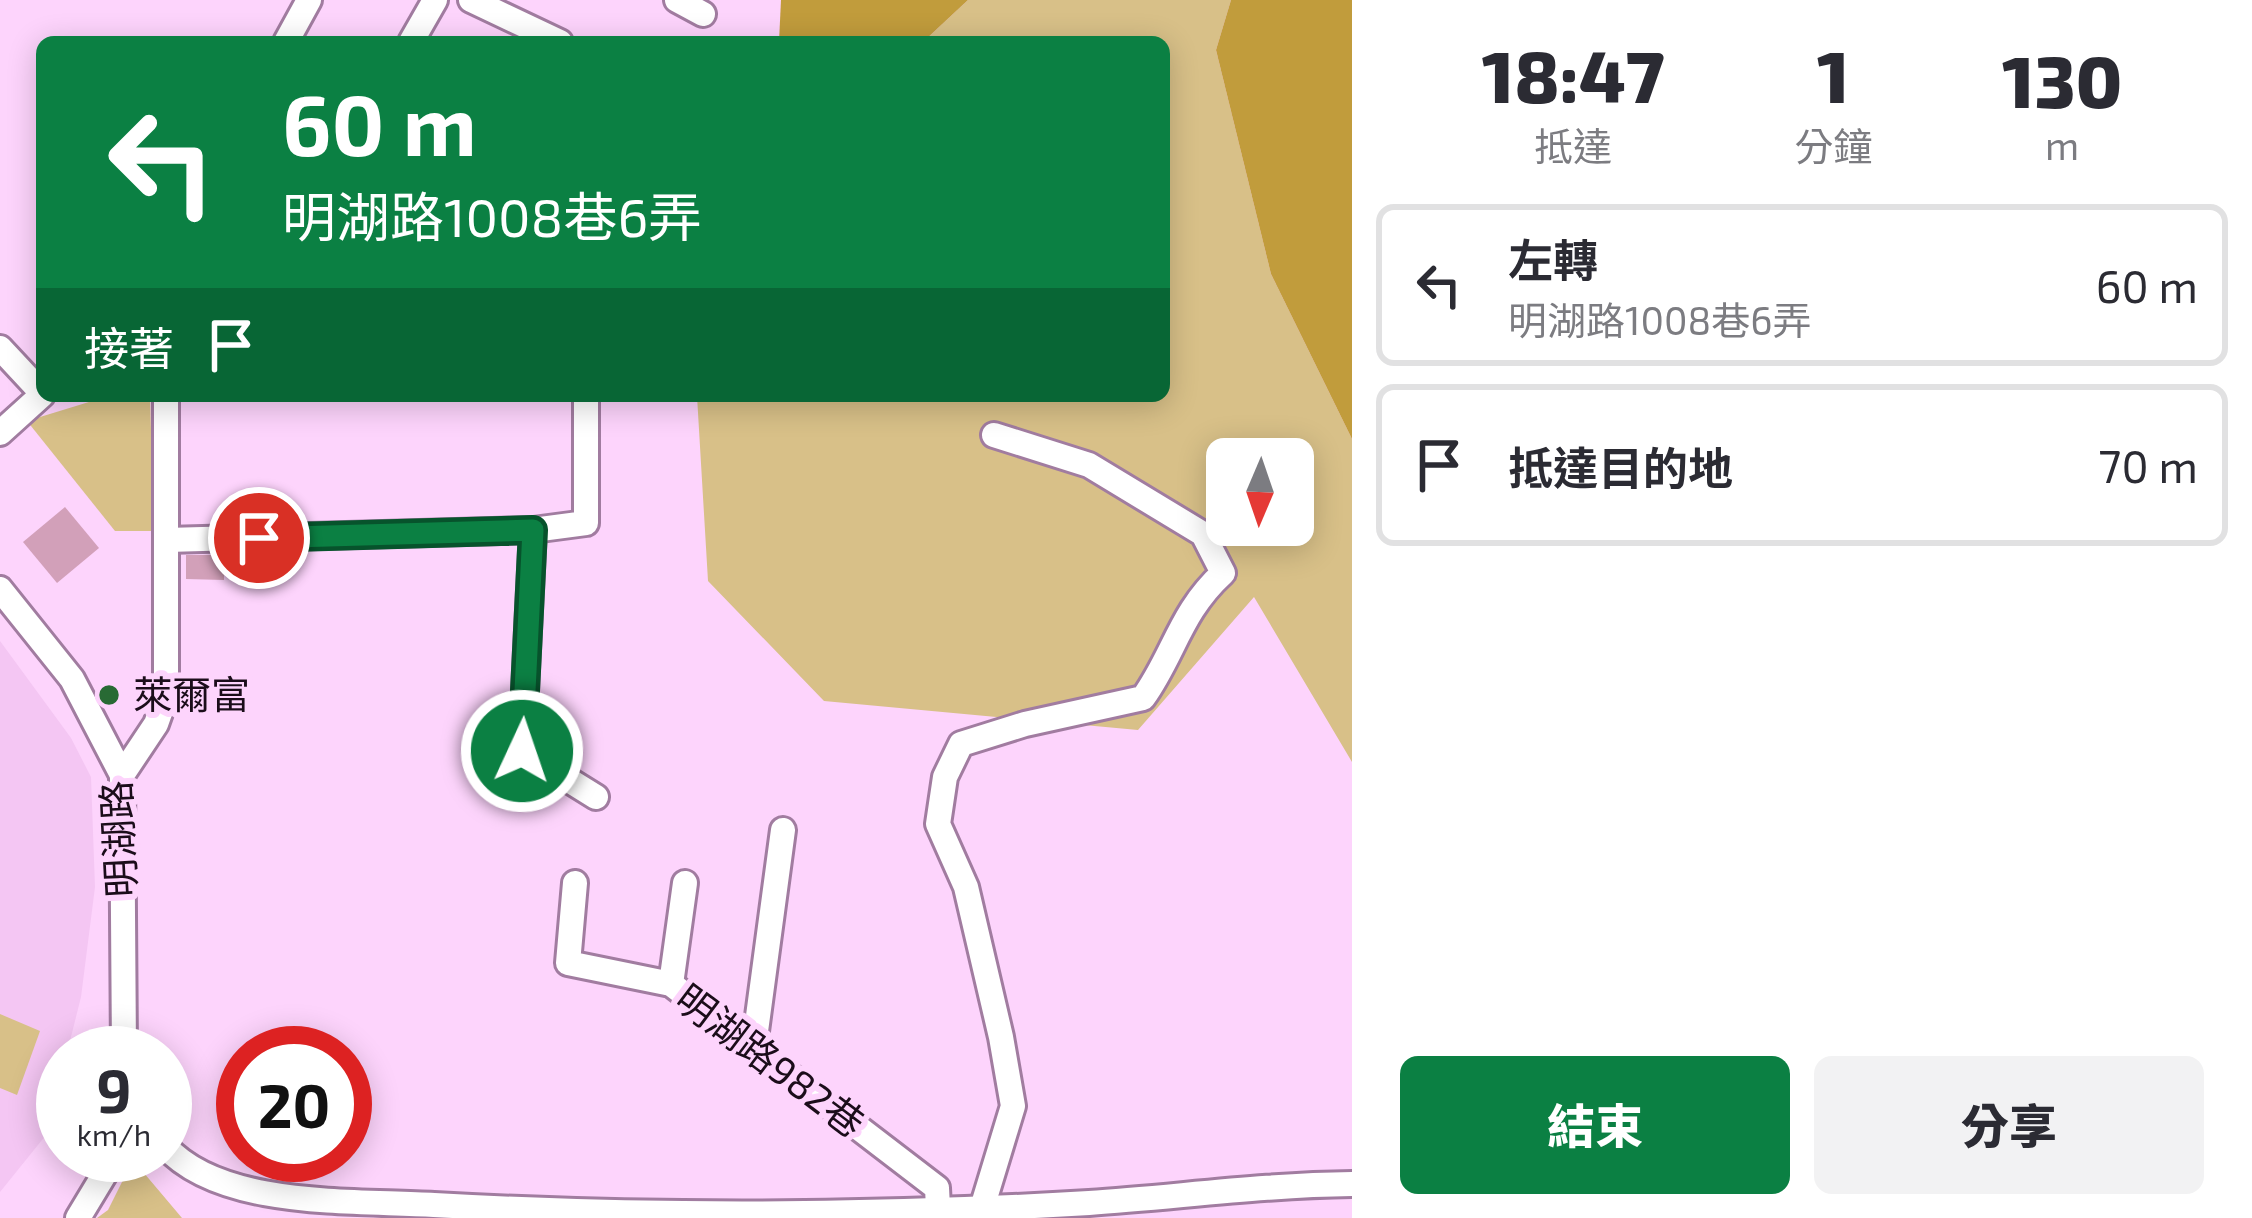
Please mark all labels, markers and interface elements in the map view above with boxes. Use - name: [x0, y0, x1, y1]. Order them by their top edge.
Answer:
- text: 18:47: [1482, 31, 1664, 117]
- text: 1: [1817, 31, 1849, 117]
- text: 130: [2002, 36, 2122, 122]
- text: 60 m: [282, 72, 477, 173]
- icon: left: [84, 84, 240, 240]
- text: m: [2045, 121, 2079, 168]
- text: 抵達: [1534, 122, 1612, 169]
- text: 分鐘: [1794, 122, 1872, 169]
- text: 明湖路1008巷6弄: [282, 183, 702, 248]
- text: 左轉: [1508, 232, 1598, 286]
- icon: left: [1406, 252, 1472, 318]
- text: 60 m: [2096, 258, 2198, 312]
- text: 明湖路1008巷6弄: [1508, 296, 1812, 343]
- icon: arrive: [198, 312, 264, 378]
- text: 接著: [84, 320, 174, 374]
- icon: arrive: [1406, 432, 1472, 498]
- north arrow: [1206, 438, 1314, 546]
- map controls: [1206, 438, 1314, 546]
- text: 70 m: [2098, 438, 2198, 492]
- text: 抵達目的地: [1508, 440, 1733, 494]
- pin: [208, 487, 310, 589]
- icon: arrive: [226, 505, 292, 571]
- place label: 萊爾富: [133, 670, 250, 717]
- marker: 萊爾富: [96, 682, 122, 708]
- position arrow: [459, 688, 585, 814]
- street label: 明湖路: [91, 779, 144, 899]
- street label: 明湖路982巷: [667, 974, 874, 1146]
- speed limit sign: 20: [216, 1026, 372, 1182]
- text: 9: [96, 1053, 132, 1125]
- button: 結束: [1400, 1056, 1790, 1194]
- button: 分享: [1814, 1056, 2204, 1194]
- text: km/h: [77, 1116, 151, 1152]

